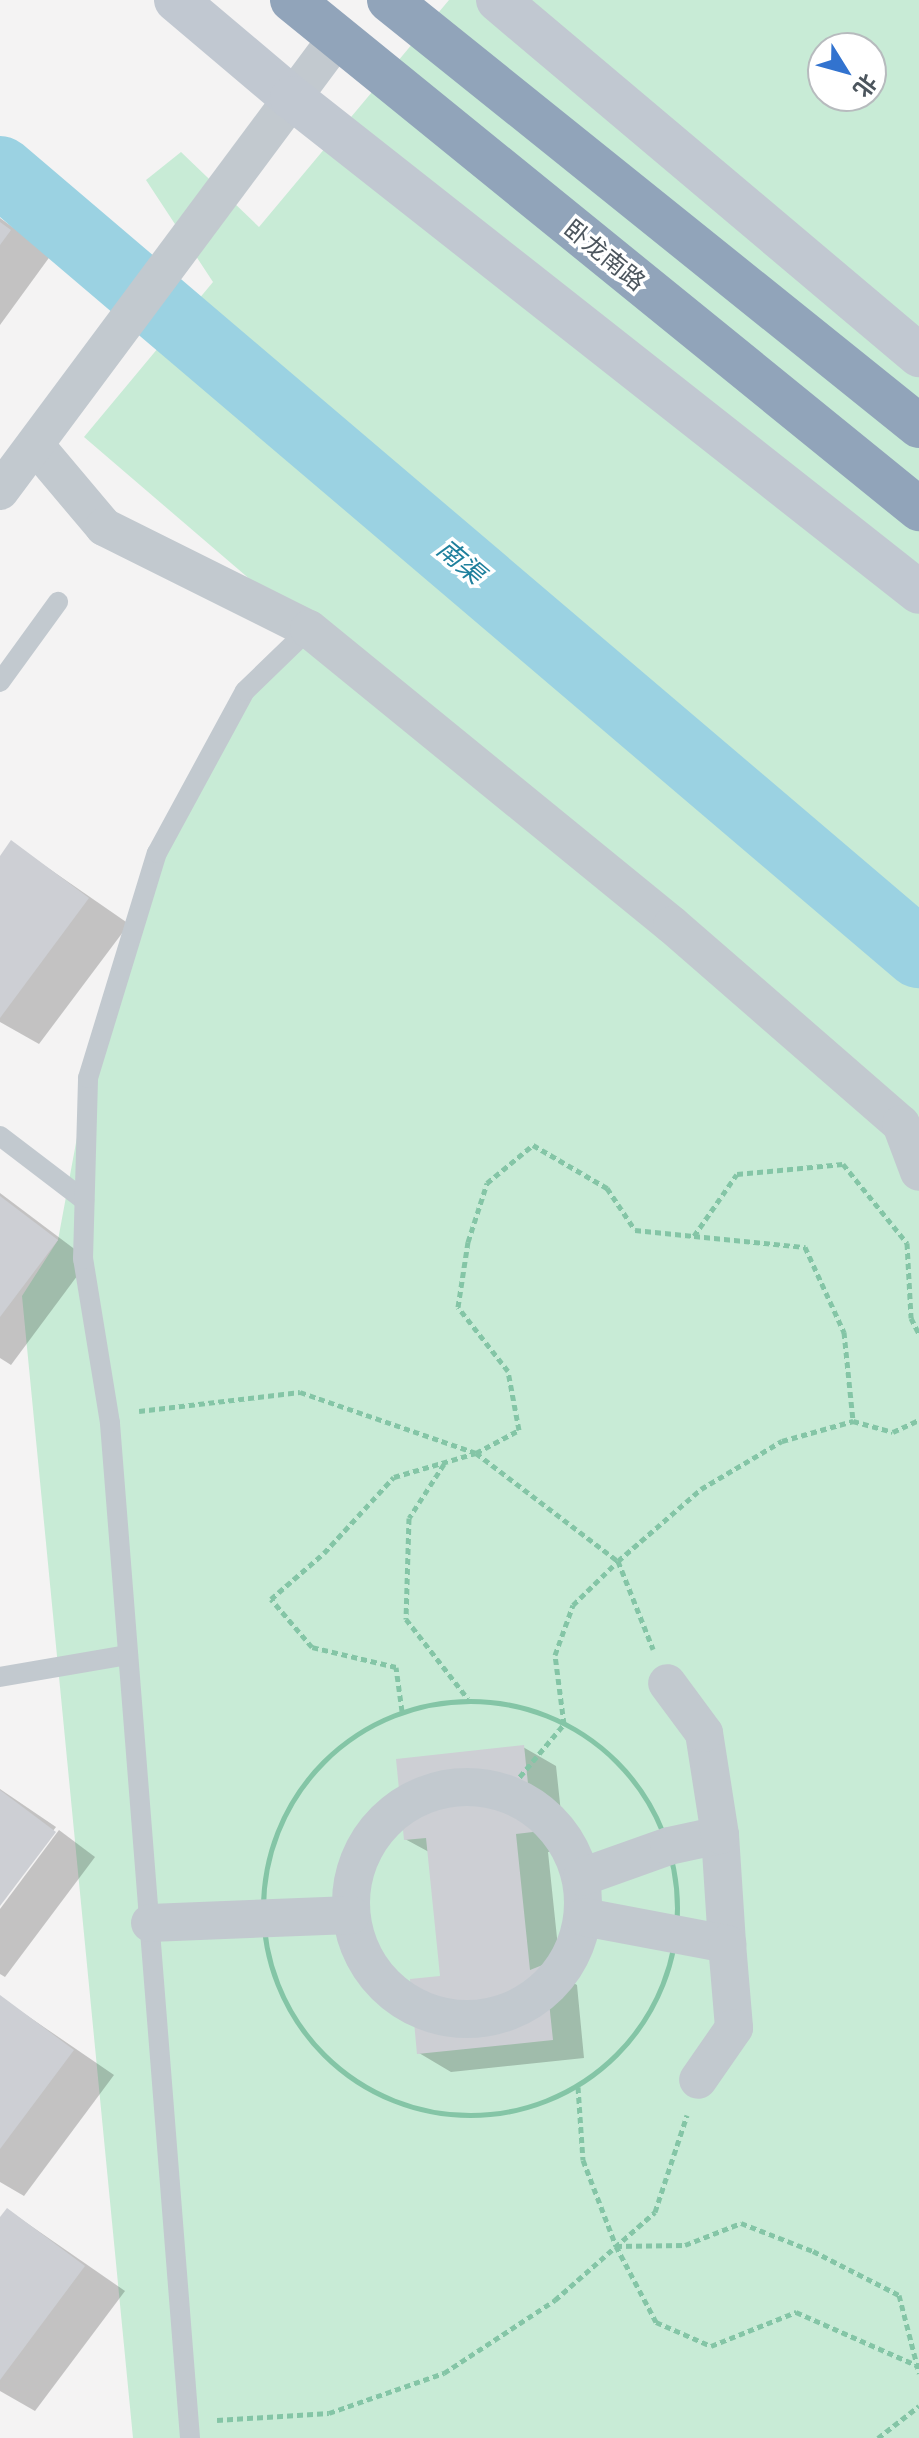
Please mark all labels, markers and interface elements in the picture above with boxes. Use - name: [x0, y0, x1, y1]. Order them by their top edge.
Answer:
- north arrow: [807, 32, 887, 112]
- text: 北: [848, 69, 882, 102]
- street label: 卧龙南路: [558, 215, 650, 297]
- water label: 南渠: [430, 533, 490, 591]

